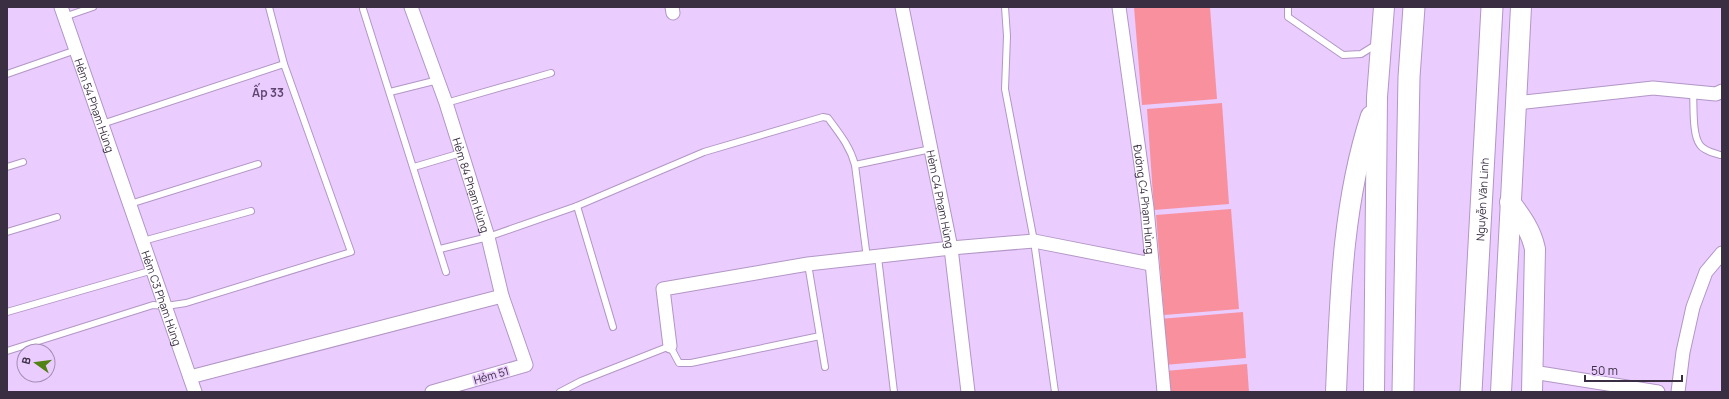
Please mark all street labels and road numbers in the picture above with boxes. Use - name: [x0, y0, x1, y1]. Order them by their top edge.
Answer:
- street label: Hẻm 54 Phạm Hùng: [72, 56, 118, 154]
- street label: Hẻm 84 Phạm Hùng: [450, 136, 494, 234]
- street label: Đường C4 Phạm Hủng: [1131, 144, 1159, 255]
- street label: Hẻm C4 Phạm Hùng: [924, 149, 958, 250]
- street label: Nguyễn Văn Linh: [1472, 157, 1491, 241]
- street label: Hẻm C3 Phạm Hùng: [139, 248, 186, 347]
- street label: Hẻm 51: [472, 363, 510, 387]

